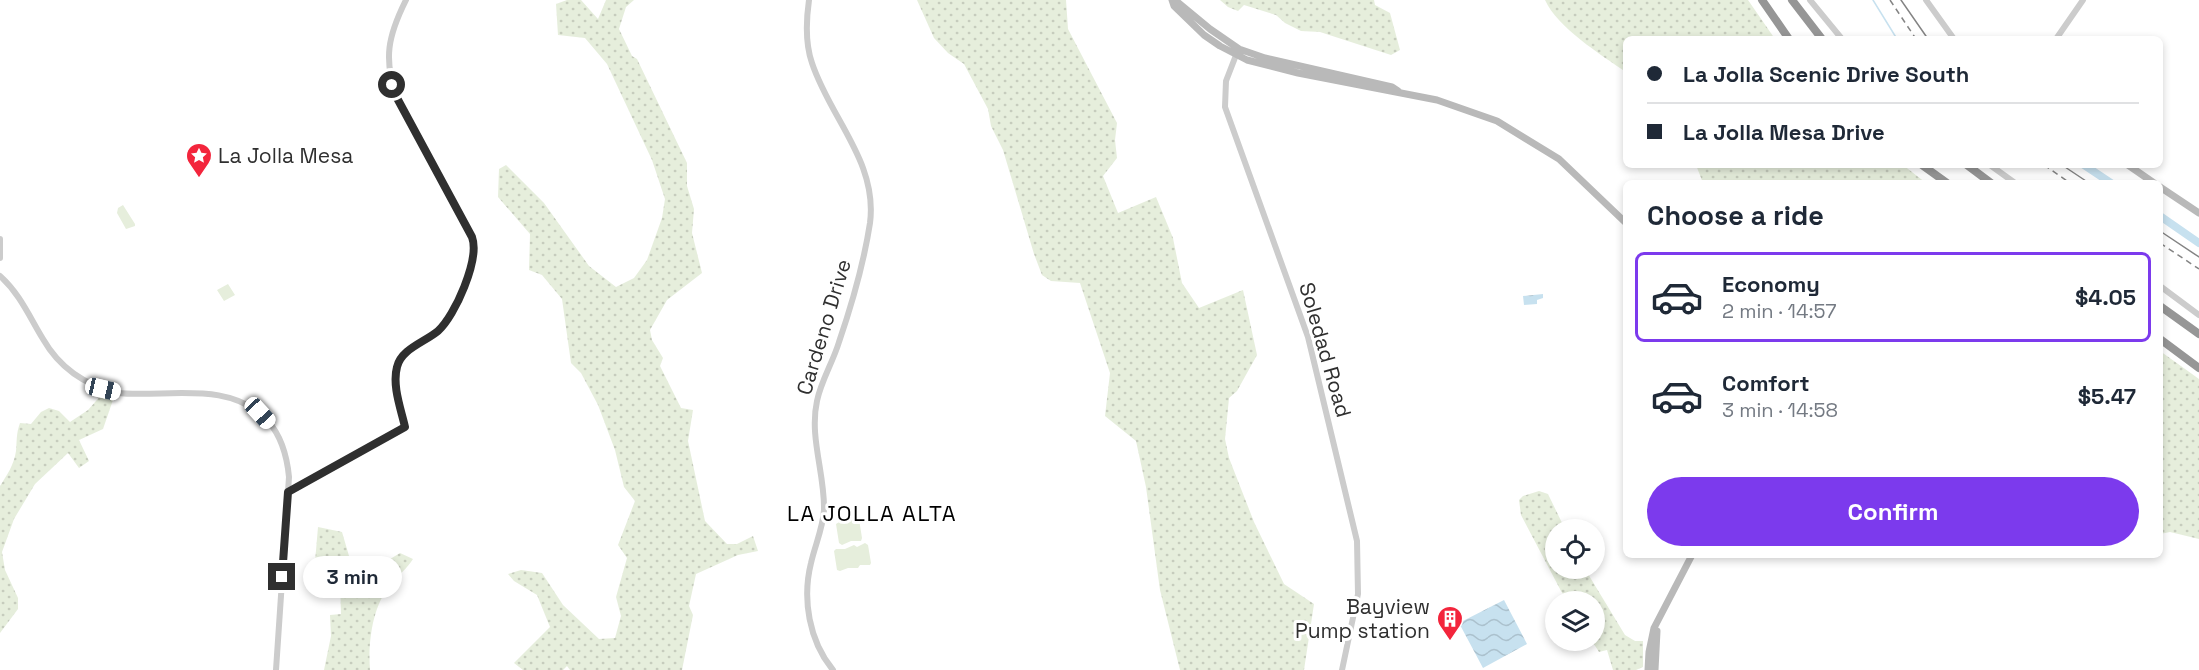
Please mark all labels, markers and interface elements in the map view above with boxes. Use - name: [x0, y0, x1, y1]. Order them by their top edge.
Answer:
- text: La Jolla Scenic Drive South: [1683, 60, 1969, 88]
- route start: [378, 71, 405, 98]
- text: La Jolla Mesa Drive: [1683, 118, 1885, 146]
- place icon: La Jolla Mesa: [184, 141, 214, 179]
- place label: La Jolla Mesa: [218, 142, 353, 169]
- text: Choose a ride: [1647, 198, 1824, 233]
- street label: Cardeno Drive: [790, 256, 857, 398]
- icon: car: [1650, 270, 1704, 324]
- text: Economy: [1722, 270, 1820, 298]
- street label: Soledad Road: [1293, 279, 1358, 420]
- text: $4.05: [2075, 283, 2136, 311]
- text: 2 min · 14:57: [1722, 298, 1837, 324]
- icon: car: [1650, 369, 1704, 423]
- text: Comfort: [1722, 369, 1810, 397]
- car: [83, 376, 123, 402]
- text: $5.47: [2078, 382, 2136, 410]
- car: [241, 394, 279, 432]
- text: 3 min · 14:58: [1722, 397, 1838, 423]
- button: Confirm: [1647, 477, 2139, 546]
- district label: LA JOLLA ALTA: [787, 499, 957, 527]
- map controls: [1545, 519, 1605, 651]
- button: locate: [1545, 519, 1605, 579]
- callout: 3 min: [303, 556, 402, 598]
- route end: [268, 563, 295, 590]
- text: 3 min: [327, 564, 378, 590]
- button: layers: [1545, 591, 1605, 651]
- place label: Bayview Pump station: [1295, 593, 1430, 644]
- building icon: Bayview Pump station: [1435, 604, 1465, 642]

